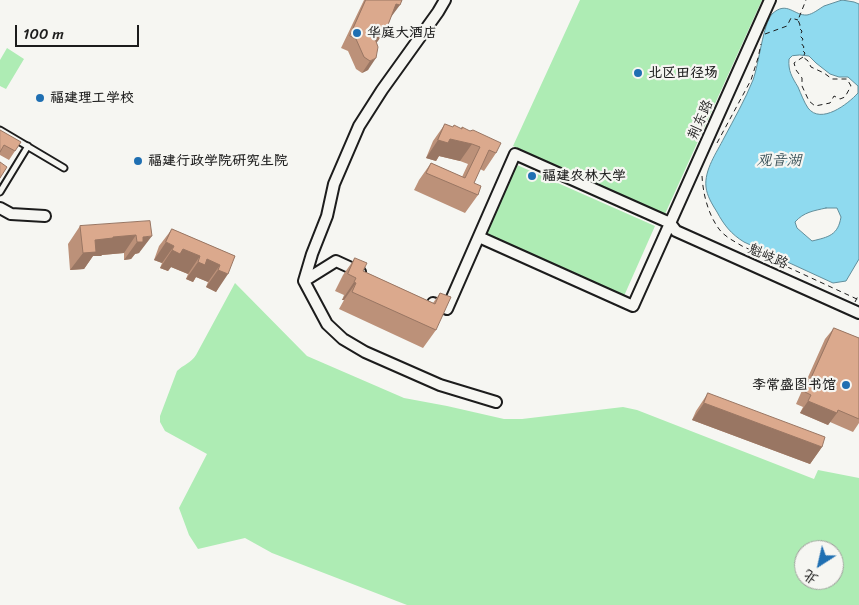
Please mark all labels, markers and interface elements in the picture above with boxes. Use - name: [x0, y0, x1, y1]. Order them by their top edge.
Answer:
- scale bar: [18, 15, 141, 47]
- text: 100 m: [23, 21, 64, 47]
- place label: 华庭大酒店: [367, 25, 437, 41]
- marker: 华庭大酒店: [351, 27, 363, 39]
- place label: 北区田径场: [648, 65, 718, 81]
- marker: 北区田径场: [632, 67, 644, 79]
- place label: 福建理工学校: [50, 90, 134, 106]
- marker: 福建理工学校: [34, 92, 46, 104]
- street label: 荆东路: [685, 97, 717, 143]
- water label: 观音湖: [757, 152, 801, 170]
- place label: 福建行政学院研究生院: [148, 153, 288, 169]
- marker: 福建行政学院研究生院: [132, 155, 144, 167]
- place label: 福建农林大学: [542, 168, 626, 184]
- marker: 福建农林大学: [526, 170, 538, 182]
- street label: 魁岐路: [745, 241, 791, 273]
- place label: 李常盛图书馆: [752, 377, 836, 393]
- marker: 李常盛图书馆: [840, 379, 852, 391]
- north arrow: [794, 540, 844, 590]
- text: 北: [798, 563, 824, 591]

